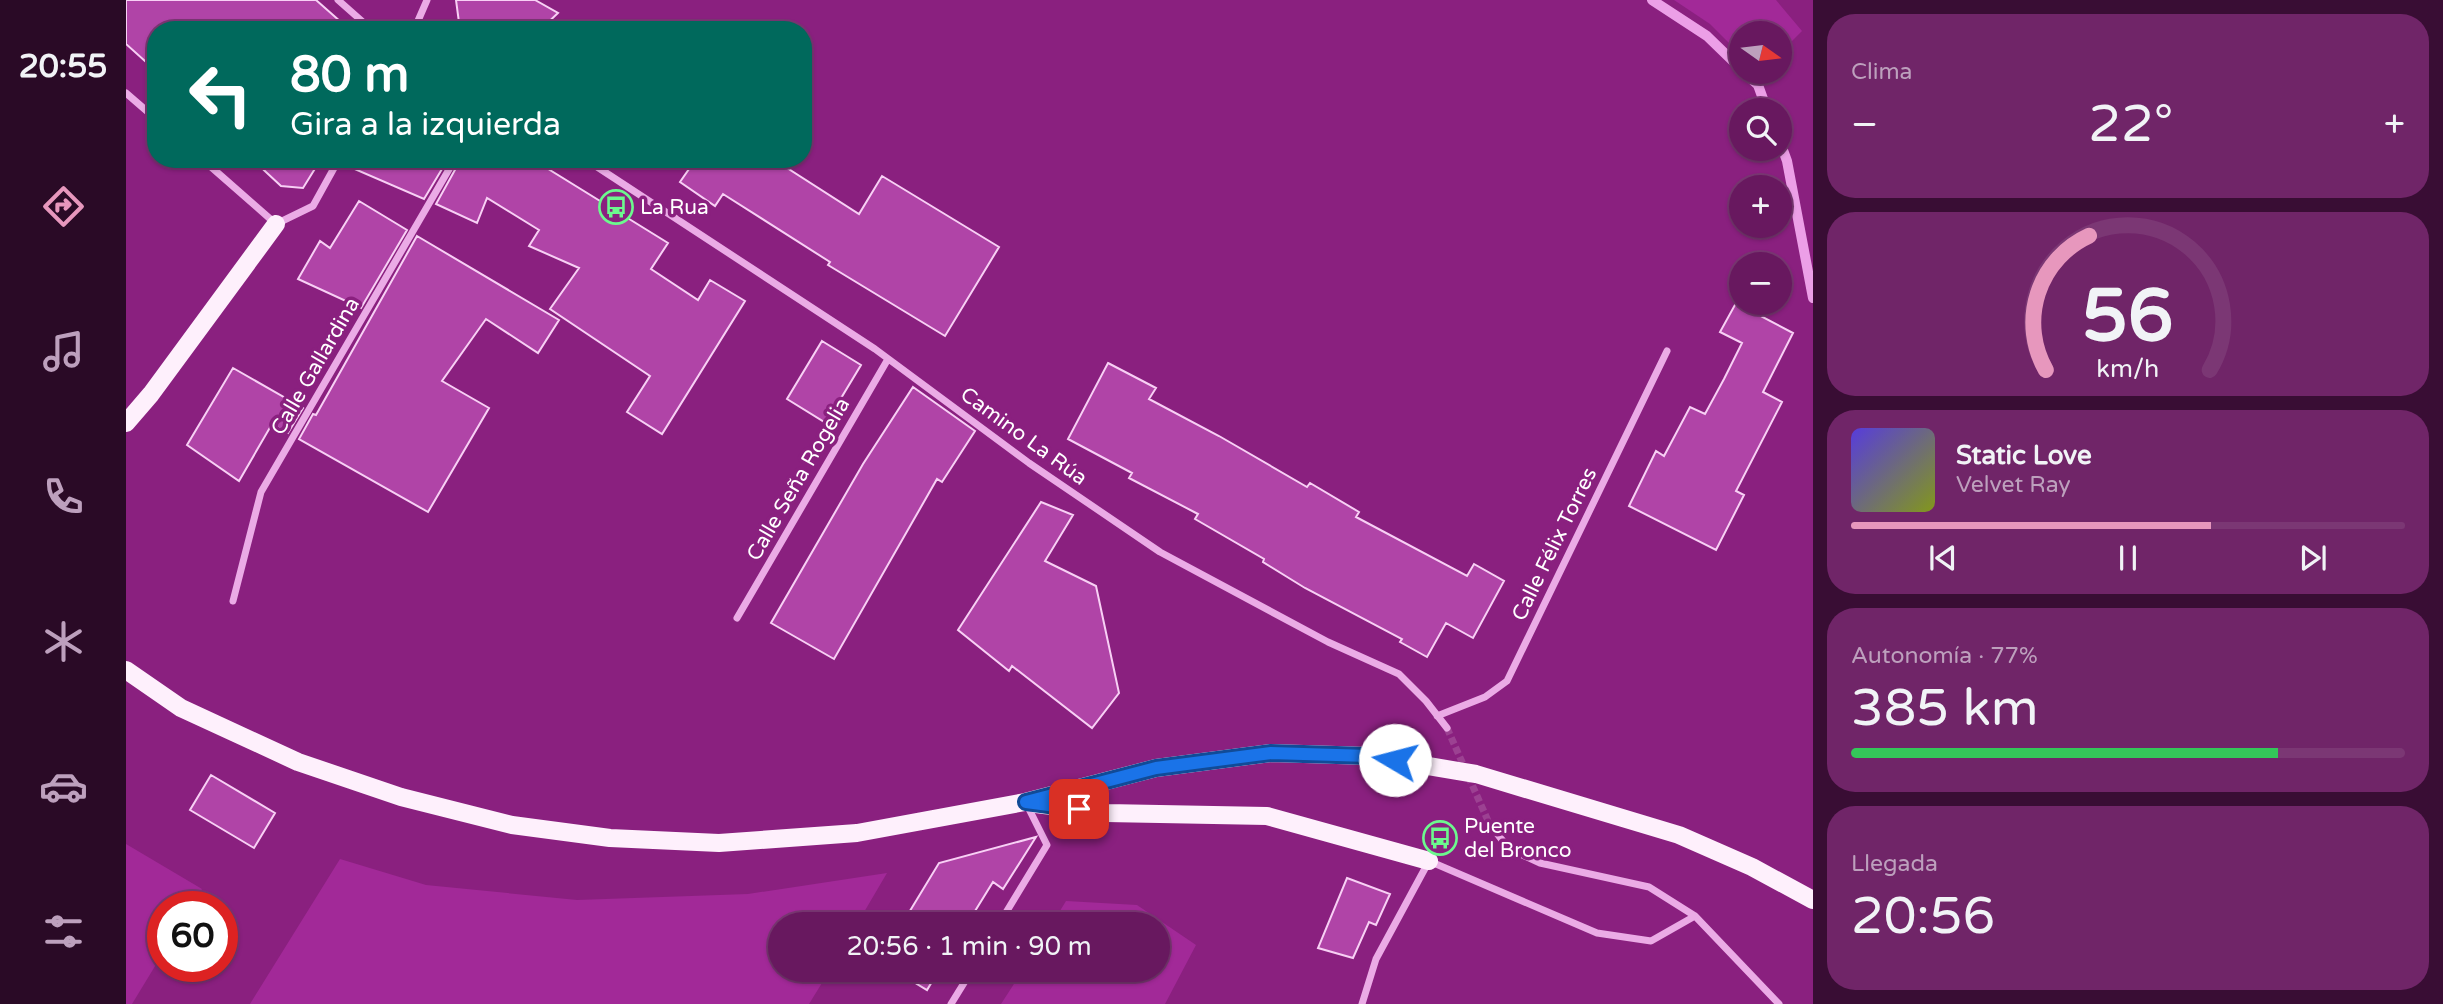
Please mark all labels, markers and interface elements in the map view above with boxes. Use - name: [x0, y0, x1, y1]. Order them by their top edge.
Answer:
- north arrow: [1729, 21, 1792, 84]
- map controls: [1729, 21, 1792, 315]
- text: 80 m: [290, 46, 409, 105]
- text: 20:55: [19, 48, 107, 86]
- icon: left: [175, 49, 266, 140]
- text: Clima: [1851, 58, 1912, 86]
- text: 22°: [2088, 93, 2173, 156]
- button: search: [1729, 98, 1792, 161]
- text: −: [1851, 102, 1878, 148]
- text: +: [2384, 102, 2405, 148]
- text: Gira a la izquierda: [290, 106, 561, 144]
- button: +: [1729, 175, 1792, 238]
- icon: directions: [39, 182, 88, 231]
- bus stop icon: La Rua: [597, 188, 635, 226]
- place label: La Rua: [640, 195, 709, 220]
- button: −: [1729, 252, 1792, 315]
- text: 56: [2082, 273, 2174, 361]
- street label: Calle Gallardina: [266, 293, 365, 440]
- icon: music: [39, 327, 88, 376]
- text: km/h: [2097, 354, 2159, 384]
- street label: Camino La Rúa: [955, 382, 1092, 491]
- street label: Calle Seña Rogelia: [742, 393, 855, 565]
- text: Static Love: [1956, 440, 2092, 471]
- street label: Calle Félix Torres: [1507, 464, 1602, 625]
- text: Velvet Ray: [1956, 471, 2071, 499]
- icon: phone: [39, 472, 88, 521]
- icon: previous: [1924, 539, 1962, 577]
- icon: pause: [2109, 539, 2147, 577]
- icon: next: [2294, 539, 2332, 577]
- icon: climate: [39, 617, 88, 666]
- text: Autonomía · 77%: [1851, 642, 2038, 670]
- text: 385 km: [1851, 677, 2039, 740]
- position arrow: [1358, 723, 1432, 797]
- icon: car: [39, 762, 88, 811]
- pin: [1049, 779, 1109, 839]
- icon: arrive: [1060, 790, 1098, 828]
- place label: Puente del Bronco: [1464, 814, 1571, 863]
- bus stop icon: Puente del Bronco: [1421, 819, 1459, 857]
- text: Llegada: [1851, 850, 1938, 878]
- text: 20:56: [1851, 885, 1995, 948]
- speed limit sign: 60: [147, 891, 238, 982]
- icon: filters: [39, 907, 88, 956]
- text: 20:56 · 1 min · 90 m: [846, 931, 1092, 962]

